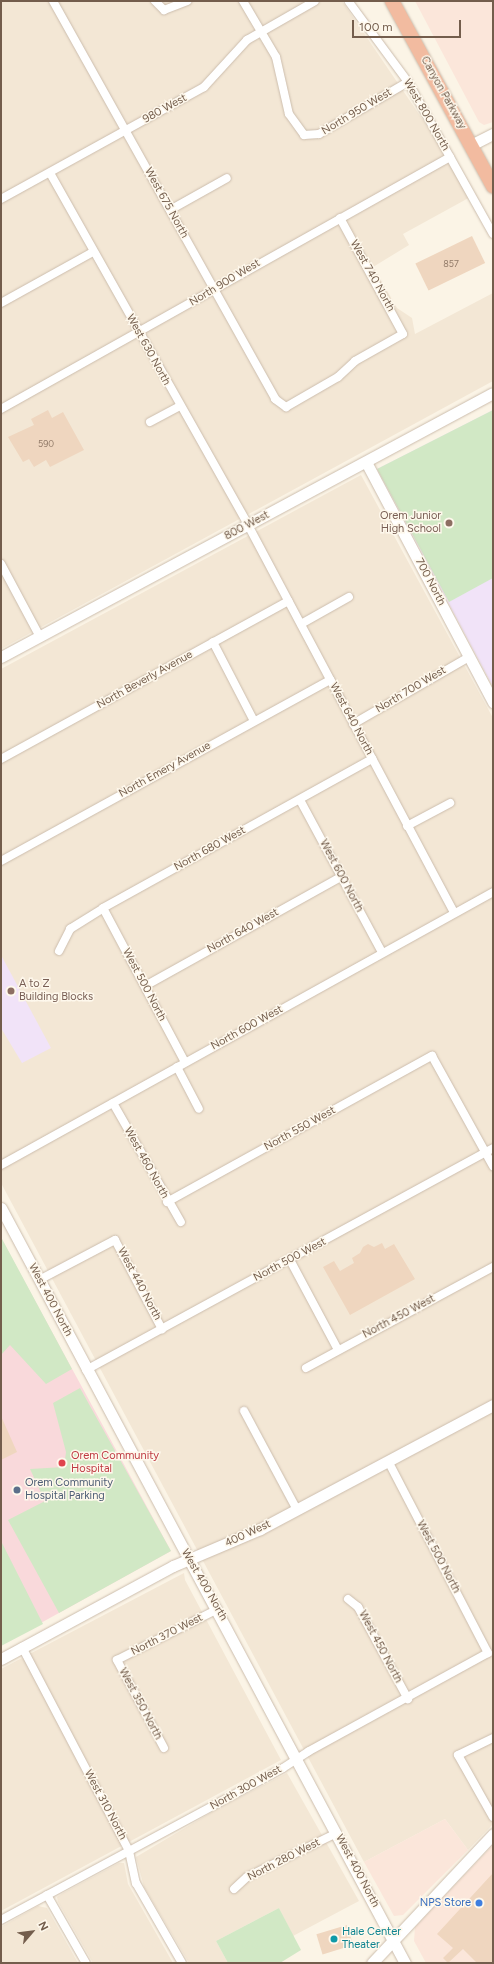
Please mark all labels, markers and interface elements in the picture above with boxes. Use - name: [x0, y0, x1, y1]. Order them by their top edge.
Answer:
- scale bar: [354, 12, 463, 38]
- text: 100 m: [359, 20, 393, 34]
- street label: Canyon Parkway: [418, 54, 468, 132]
- street label: West 800 North: [400, 77, 452, 153]
- street label: North 950 West: [320, 86, 394, 138]
- street label: 980 West: [141, 92, 189, 126]
- street label: West 675 North: [141, 166, 191, 240]
- street label: West 740 North: [347, 238, 397, 314]
- street label: North 900 West: [187, 257, 263, 309]
- house number: 857: [443, 259, 459, 269]
- street label: West 630 North: [123, 312, 173, 388]
- house number: 590: [38, 439, 54, 449]
- street label: 800 West: [222, 509, 272, 543]
- place label: Orem Junior High School: [380, 510, 441, 536]
- marker: Orem Junior High School: [444, 518, 454, 528]
- street label: 700 North: [412, 556, 448, 608]
- street label: North Beverly Avenue: [95, 648, 195, 712]
- street label: North 700 West: [373, 664, 449, 716]
- street label: West 640 North: [326, 681, 376, 757]
- street label: North Emery Avenue: [117, 739, 213, 801]
- street label: North 680 West: [172, 824, 248, 874]
- street label: West 600 North: [316, 838, 366, 914]
- street label: North 640 West: [205, 906, 281, 956]
- street label: West 500 North: [119, 947, 169, 1023]
- place label: A to Z Building Blocks: [19, 978, 93, 1004]
- marker: A to Z Building Blocks: [6, 986, 16, 996]
- street label: North 600 West: [209, 1003, 285, 1053]
- street label: North 550 West: [262, 1104, 338, 1154]
- street label: West 460 North: [121, 1125, 171, 1201]
- street label: North 500 West: [252, 1235, 328, 1285]
- street label: West 440 North: [114, 1245, 164, 1323]
- street label: West 400 North: [25, 1261, 75, 1339]
- street label: North 450 West: [361, 1292, 437, 1342]
- place label: Orem Community Hospital: [71, 1450, 159, 1476]
- marker: Orem Community Hospital: [56, 1457, 68, 1469]
- place label: Orem Community Hospital Parking: [25, 1477, 113, 1503]
- marker: Orem Community Hospital Parking: [12, 1485, 22, 1495]
- street label: 400 West: [223, 1518, 273, 1550]
- street label: West 500 North: [413, 1519, 463, 1595]
- street label: West 400 North: [178, 1547, 230, 1623]
- street label: West 450 North: [355, 1609, 405, 1685]
- street label: North 370 West: [129, 1611, 205, 1659]
- street label: West 350 North: [116, 1666, 164, 1742]
- street label: North 300 West: [208, 1763, 284, 1813]
- street label: West 310 North: [81, 1768, 129, 1842]
- street label: West 400 North: [332, 1832, 382, 1910]
- street label: North 280 West: [245, 1836, 323, 1884]
- place label: NPS Store: [420, 1896, 471, 1910]
- marker: NPS Store: [474, 1898, 484, 1908]
- north arrow: [12, 1912, 52, 1952]
- text: N: [35, 1919, 51, 1933]
- place label: Hale Center Theater: [342, 1926, 401, 1952]
- marker: Hale Center Theater: [329, 1934, 339, 1944]

